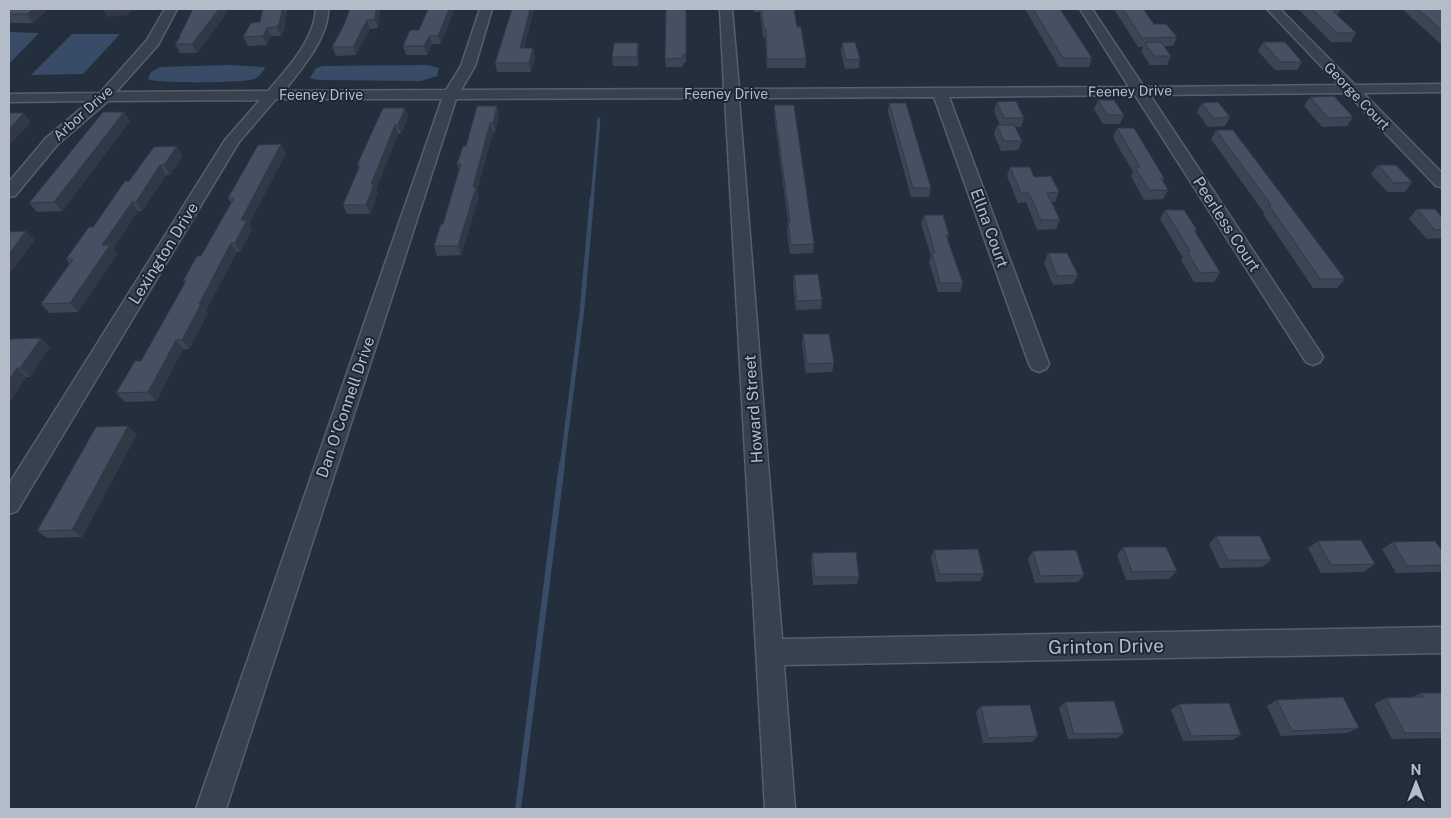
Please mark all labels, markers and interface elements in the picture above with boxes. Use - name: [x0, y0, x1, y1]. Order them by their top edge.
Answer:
- street label: George Court: [1321, 59, 1393, 133]
- street label: Arbor Drive: [50, 82, 116, 144]
- street label: Feeney Drive: [1088, 82, 1172, 100]
- street label: Feeney Drive: [684, 86, 768, 102]
- street label: Feeney Drive: [279, 87, 363, 103]
- street label: Peerless Court: [1189, 173, 1264, 275]
- street label: Ellna Court: [966, 186, 1013, 270]
- street label: Lexington Drive: [125, 199, 202, 308]
- street label: Dan O'Connell Drive: [312, 334, 379, 480]
- street label: Howard Street: [740, 354, 767, 464]
- street label: Grinton Drive: [1048, 634, 1164, 658]
- north arrow: [1391, 758, 1441, 808]
- text: N: [1411, 762, 1421, 778]

